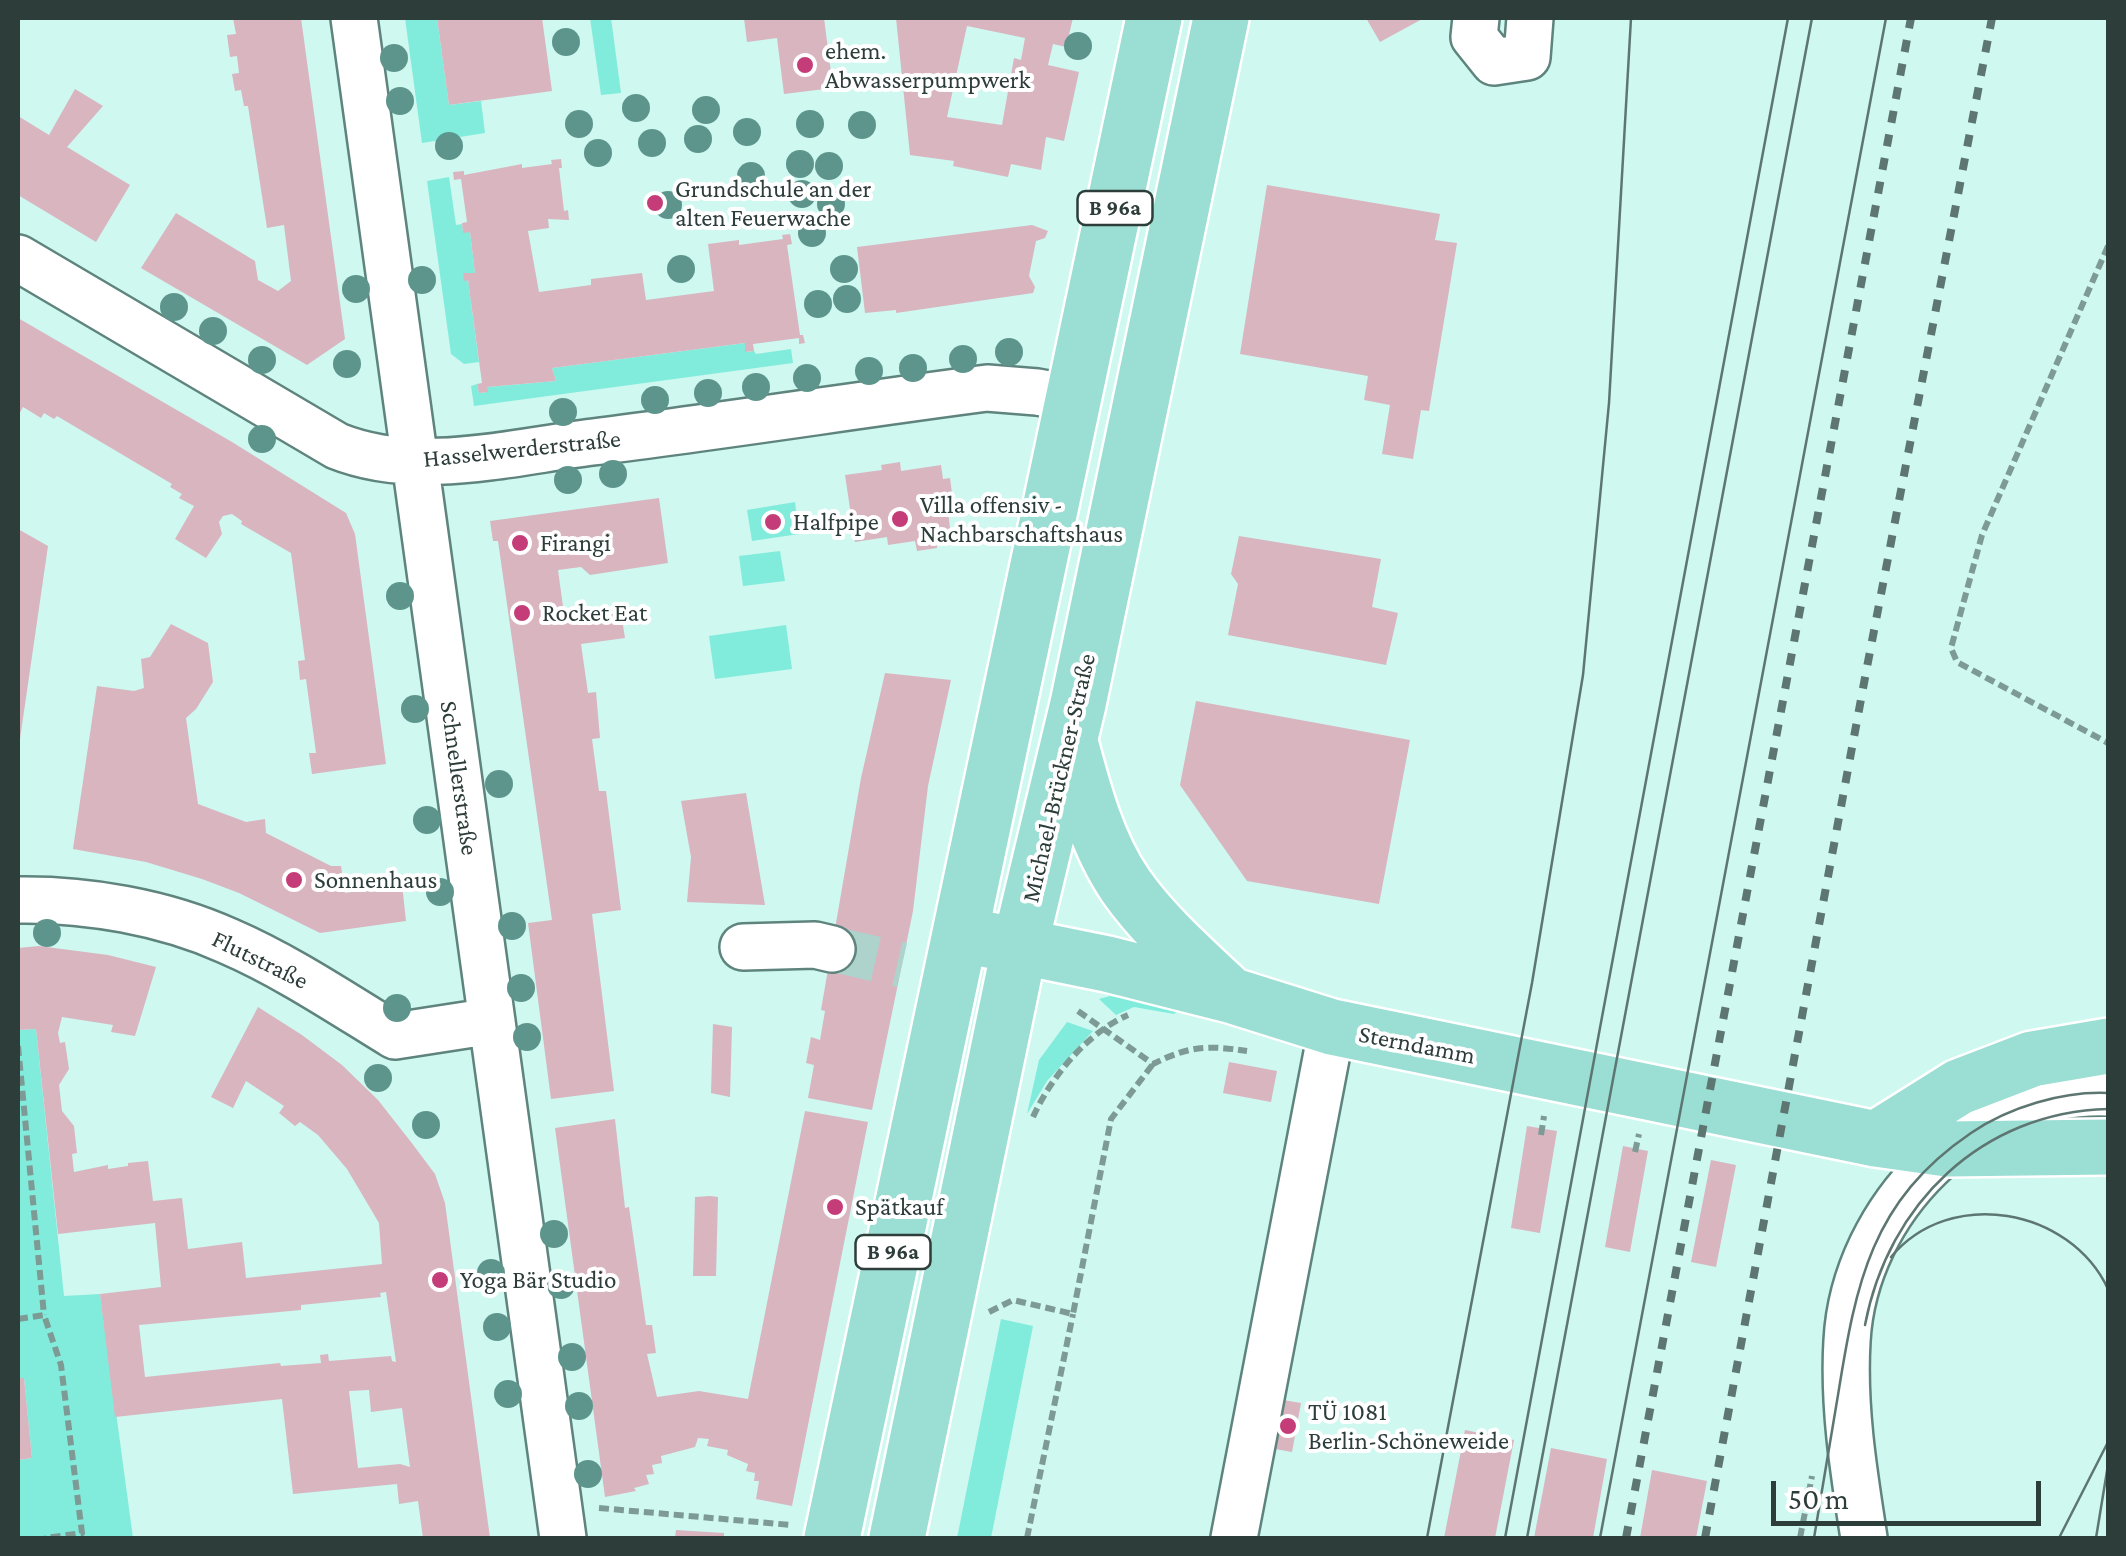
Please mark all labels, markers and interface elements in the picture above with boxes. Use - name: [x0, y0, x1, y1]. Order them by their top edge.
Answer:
- place label: ehem. Abwasserpumpwerk: [825, 36, 1030, 95]
- marker: ehem. Abwasserpumpwerk: [794, 54, 816, 76]
- place label: Grundschule an der alten Feuerwache: [675, 174, 871, 233]
- road number: B 96a: [1078, 191, 1152, 225]
- marker: Grundschule an der alten Feuerwache: [644, 192, 666, 214]
- street label: Hasselwerderstraße: [422, 424, 622, 474]
- place label: Villa offensiv - Nachbarschaftshaus: [920, 490, 1123, 549]
- place label: Halfpipe: [793, 507, 879, 537]
- marker: Villa offensiv - Nachbarschaftshaus: [889, 508, 911, 530]
- marker: Halfpipe: [762, 511, 784, 533]
- place label: Firangi: [540, 528, 611, 558]
- marker: Firangi: [509, 532, 531, 554]
- place label: Rocket Eat: [542, 598, 647, 628]
- marker: Rocket Eat: [511, 602, 533, 624]
- street label: Michael-Brückner-Straße: [1016, 651, 1102, 905]
- street label: Schnellerstraße: [433, 699, 485, 857]
- place label: Sonnenhaus: [314, 865, 437, 895]
- marker: Sonnenhaus: [283, 869, 305, 891]
- street label: Flutstraße: [207, 924, 313, 996]
- street label: Sterndamm: [1356, 1019, 1478, 1071]
- place label: Spätkauf: [855, 1192, 944, 1222]
- marker: Spätkauf: [824, 1196, 846, 1218]
- road number: B 96a: [856, 1235, 930, 1269]
- place label: Yoga Bär Studio: [460, 1265, 616, 1295]
- marker: Yoga Bär Studio: [429, 1269, 451, 1291]
- place label: TÜ 1081 Berlin-Schöneweide: [1308, 1397, 1509, 1456]
- marker: TÜ 1081 Berlin-Schöneweide: [1277, 1415, 1299, 1437]
- scale bar: [1776, 1461, 2046, 1523]
- text: 50 m: [1788, 1482, 1849, 1515]

